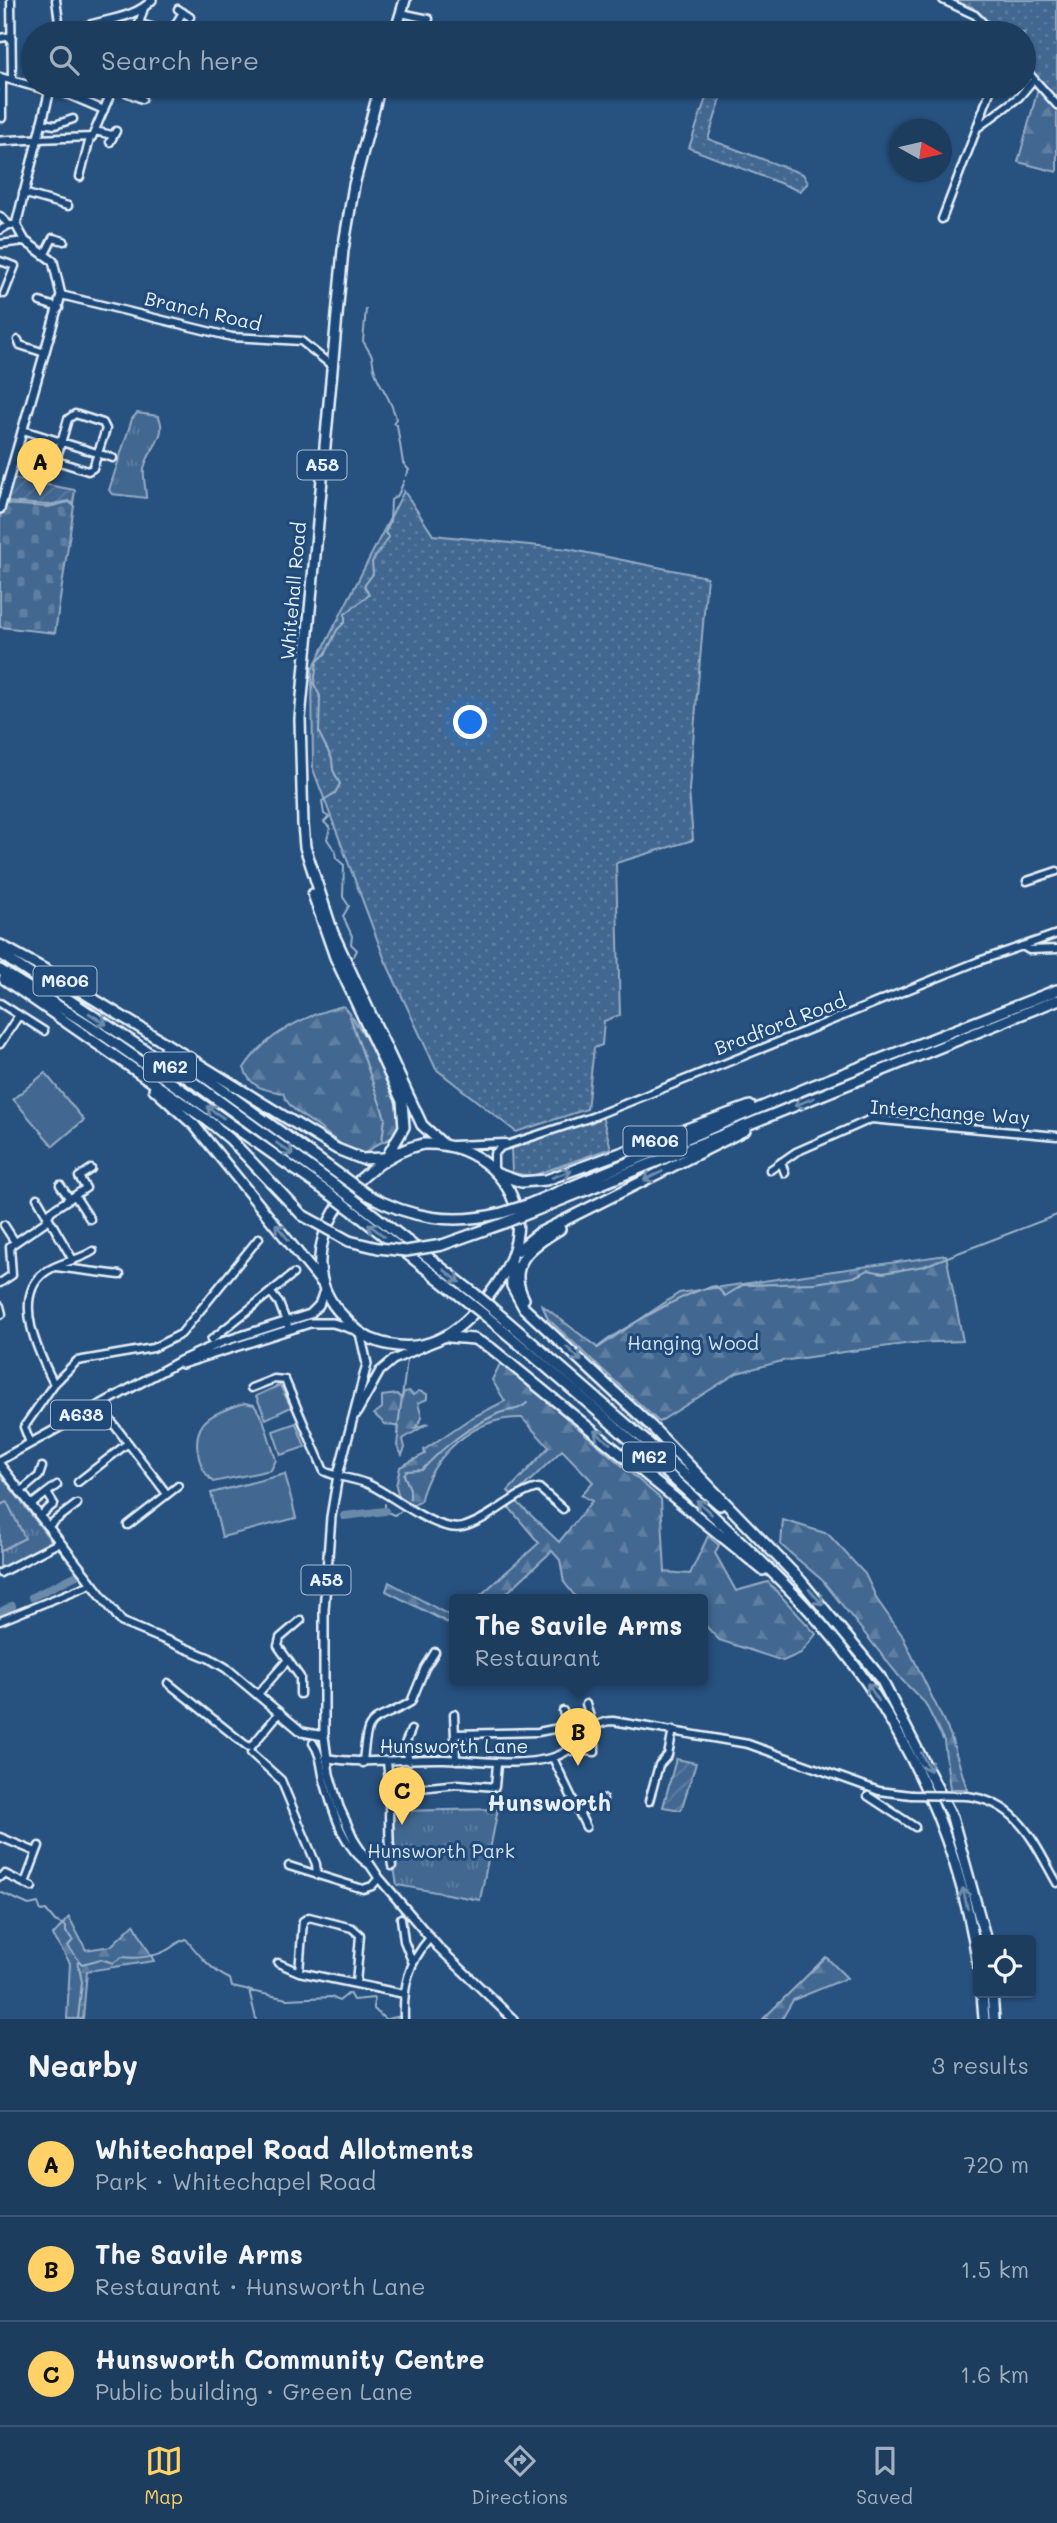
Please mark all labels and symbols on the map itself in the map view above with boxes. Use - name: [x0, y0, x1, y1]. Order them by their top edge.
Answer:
- north arrow: [889, 119, 952, 182]
- street label: Branch Road: [142, 285, 264, 336]
- pin: A: [17, 438, 63, 496]
- road number: A58: [298, 450, 346, 480]
- street label: Whitehall Road: [274, 521, 311, 661]
- your location: [453, 705, 487, 739]
- road number: M606: [34, 966, 96, 996]
- street label: Bradford Road: [711, 987, 849, 1060]
- one-way arrow: [88, 1012, 107, 1026]
- road number: M62: [144, 1052, 196, 1082]
- street label: Interchange Way: [869, 1093, 1031, 1130]
- one-way arrow: [794, 1096, 816, 1109]
- one-way arrow: [206, 1105, 225, 1119]
- road number: M606: [624, 1126, 686, 1156]
- one-way arrow: [275, 1141, 294, 1156]
- one-way arrow: [551, 1167, 573, 1180]
- one-way arrow: [643, 1170, 664, 1184]
- one-way arrow: [368, 1222, 386, 1237]
- one-way arrow: [275, 1223, 290, 1241]
- one-way arrow: [442, 1269, 461, 1284]
- park label: Hanging Wood: [627, 1330, 759, 1355]
- one-way arrow: [565, 1345, 582, 1362]
- road number: A638: [51, 1400, 111, 1430]
- one-way arrow: [593, 1429, 611, 1445]
- road number: M62: [623, 1442, 675, 1472]
- one-way arrow: [696, 1498, 713, 1515]
- road number: A58: [302, 1566, 350, 1595]
- one-way arrow: [808, 1588, 824, 1606]
- one-way arrow: [865, 1682, 879, 1702]
- pin: B: [555, 1708, 601, 1766]
- street label: Hunsworth Lane: [380, 1733, 528, 1758]
- one-way arrow: [919, 1752, 933, 1772]
- pin: C: [379, 1767, 425, 1825]
- district label: Hunsworth: [487, 1787, 611, 1817]
- park label: Hunsworth Park: [367, 1838, 515, 1863]
- one-way arrow: [958, 1887, 971, 1910]

